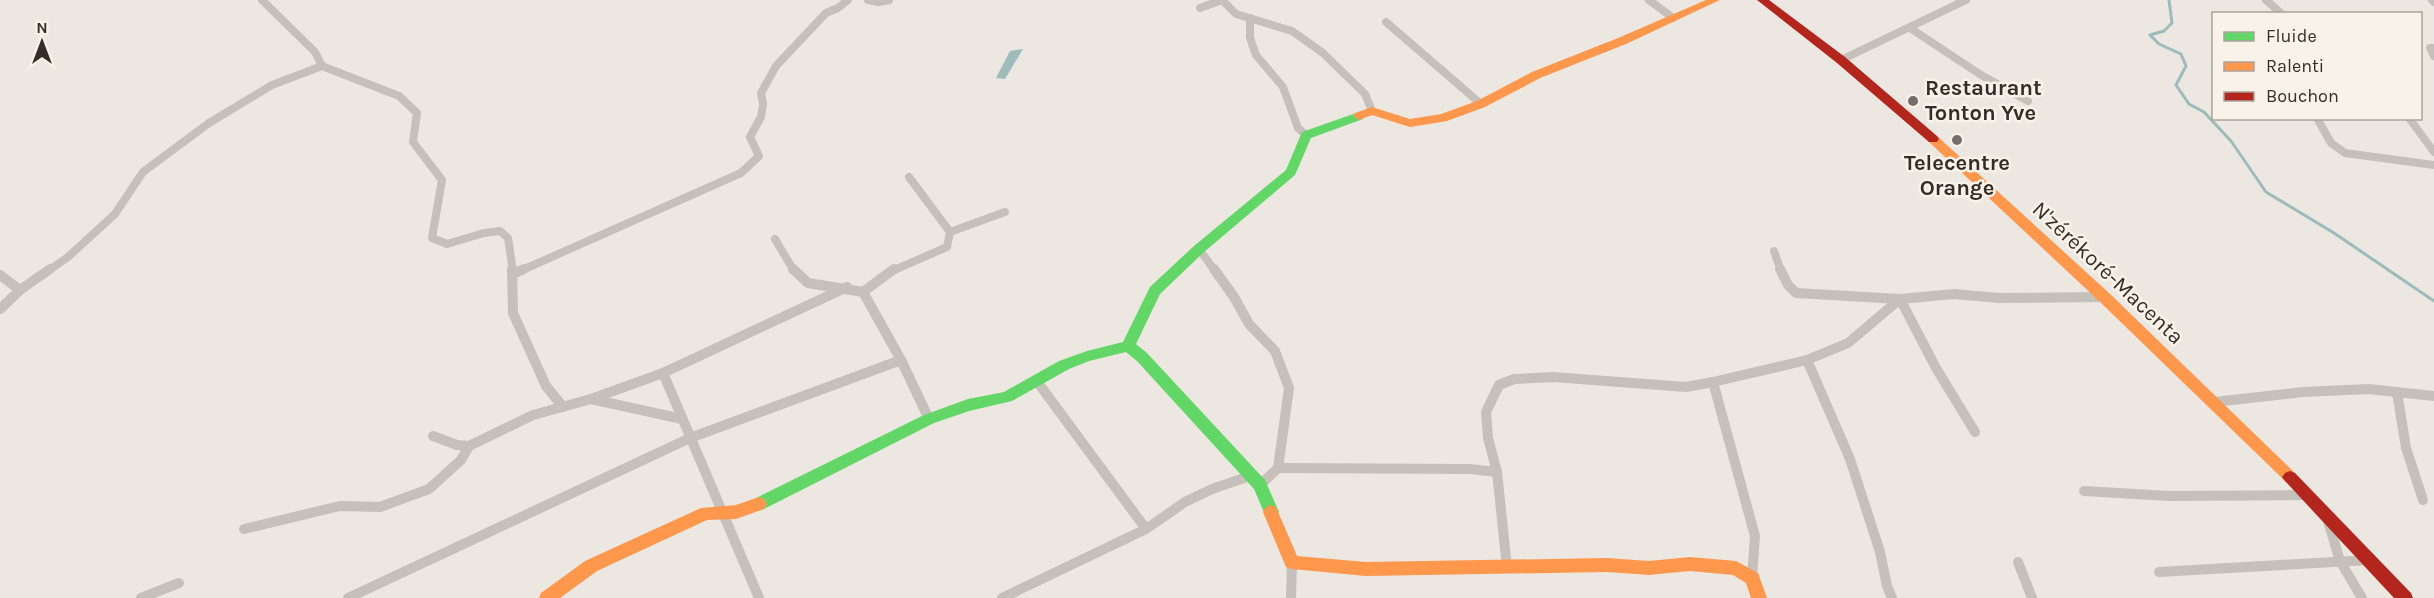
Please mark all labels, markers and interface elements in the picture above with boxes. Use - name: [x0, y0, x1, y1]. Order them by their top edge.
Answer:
- north arrow: [12, 12, 72, 72]
- legend: [2212, 12, 2422, 120]
- text: N: [36, 18, 48, 37]
- text: Fluide: [2266, 25, 2317, 47]
- text: Ralenti: [2266, 55, 2324, 77]
- place label: Restaurant Tonton Yve: [1925, 75, 2042, 126]
- text: Bouchon: [2266, 85, 2339, 107]
- marker: Restaurant Tonton Yve: [1906, 94, 1920, 108]
- marker: Telecentre Orange: [1950, 133, 1964, 147]
- place label: Telecentre Orange: [1904, 150, 2010, 201]
- street label: N'zérékoré-Macenta: [2027, 196, 2189, 350]

